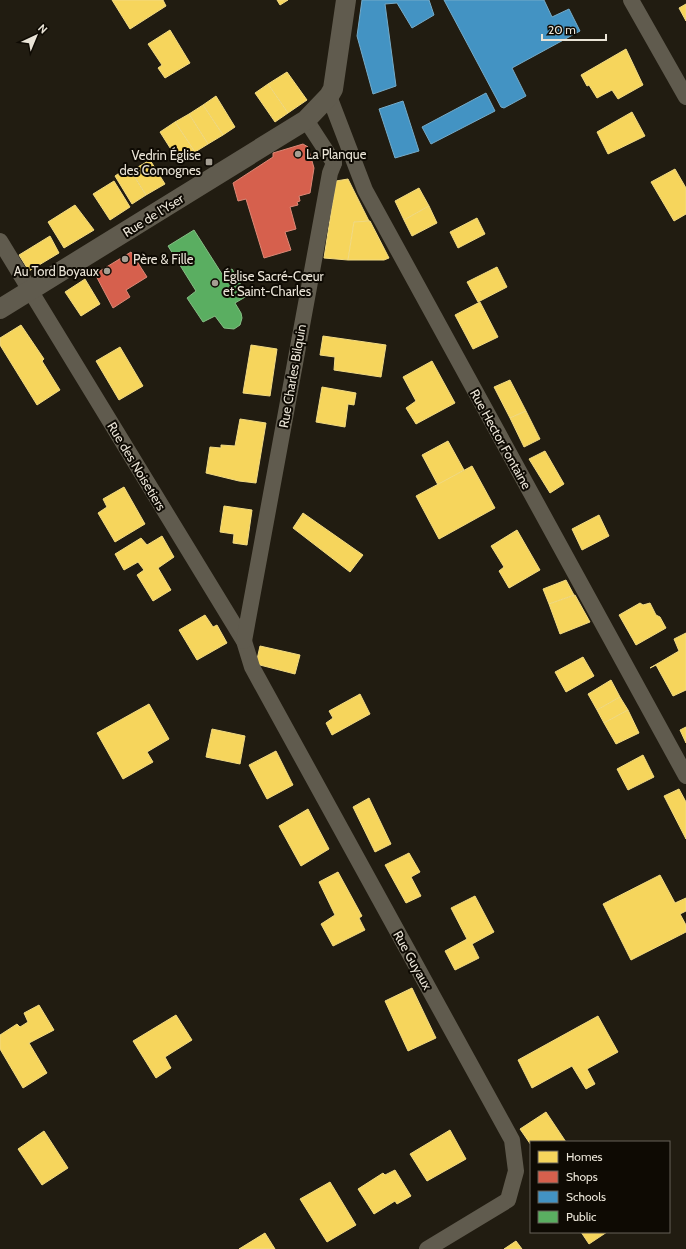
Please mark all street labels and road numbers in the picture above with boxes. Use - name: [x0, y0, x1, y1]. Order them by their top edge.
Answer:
- street label: Rue de l'Yser: [120, 190, 187, 240]
- street label: Rue Charles Bilquin: [275, 323, 309, 429]
- street label: Rue Hector Fontaine: [467, 386, 535, 492]
- street label: Rue des Noisetiers: [104, 419, 170, 514]
- street label: Rue Guyaux: [390, 928, 436, 993]

